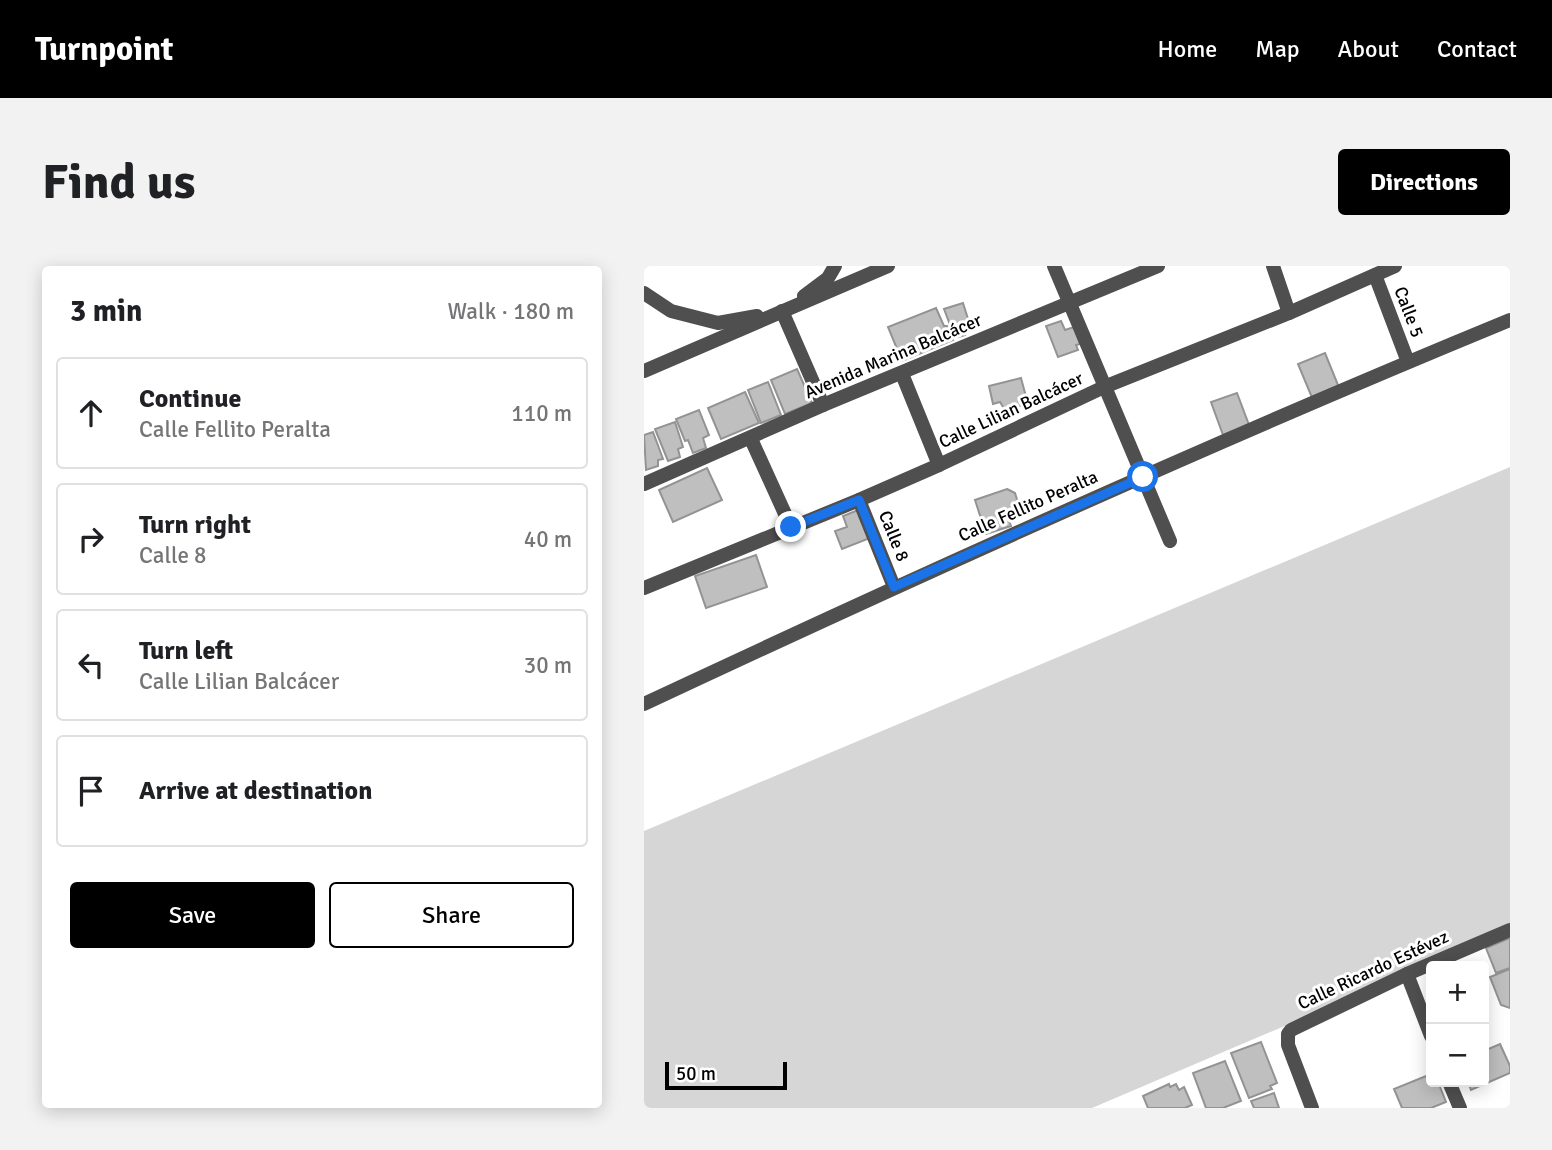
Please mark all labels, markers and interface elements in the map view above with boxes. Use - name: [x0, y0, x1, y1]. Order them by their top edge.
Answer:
- text: Turnpoint: [35, 29, 173, 70]
- text: Home: [1157, 34, 1217, 64]
- text: Map: [1255, 34, 1300, 64]
- text: About: [1338, 34, 1399, 64]
- text: Contact: [1437, 34, 1517, 64]
- button: Directions: [1338, 149, 1510, 215]
- text: Find us: [42, 152, 195, 212]
- street label: Calle 5: [1389, 283, 1429, 341]
- text: 3 min: [70, 293, 142, 330]
- text: Walk · 180 m: [448, 297, 574, 326]
- street label: Avenida Marina Balcácer: [801, 309, 985, 403]
- street label: Calle Lilian Balcácer: [935, 367, 1087, 453]
- text: Continue: [139, 383, 241, 415]
- icon: ahead: [72, 394, 110, 432]
- text: 110 m: [511, 399, 572, 428]
- text: Calle Fellito Peralta: [139, 415, 331, 444]
- route start: [1127, 461, 1158, 492]
- street label: Calle Fellito Peralta: [955, 465, 1101, 547]
- street label: Calle 8: [874, 507, 914, 565]
- text: Turn right: [139, 509, 251, 541]
- route end: [775, 511, 806, 542]
- icon: right: [72, 520, 110, 558]
- text: 40 m: [524, 525, 572, 554]
- text: Calle 8: [139, 541, 206, 570]
- text: Turn left: [139, 635, 233, 667]
- icon: left: [72, 646, 110, 684]
- text: 30 m: [524, 651, 572, 680]
- text: Calle Lilian Balcácer: [139, 667, 339, 696]
- icon: arrive: [72, 772, 110, 810]
- text: Arrive at destination: [139, 775, 372, 807]
- button: Save: [70, 882, 315, 948]
- button: Share: [329, 882, 574, 948]
- street label: Calle Ricardo Estévez: [1294, 925, 1452, 1015]
- map controls: [1426, 961, 1489, 1087]
- button: +: [1426, 961, 1489, 1024]
- button: −: [1426, 1024, 1489, 1087]
- scale bar: [665, 1059, 788, 1091]
- text: 50 m: [676, 1062, 716, 1086]

